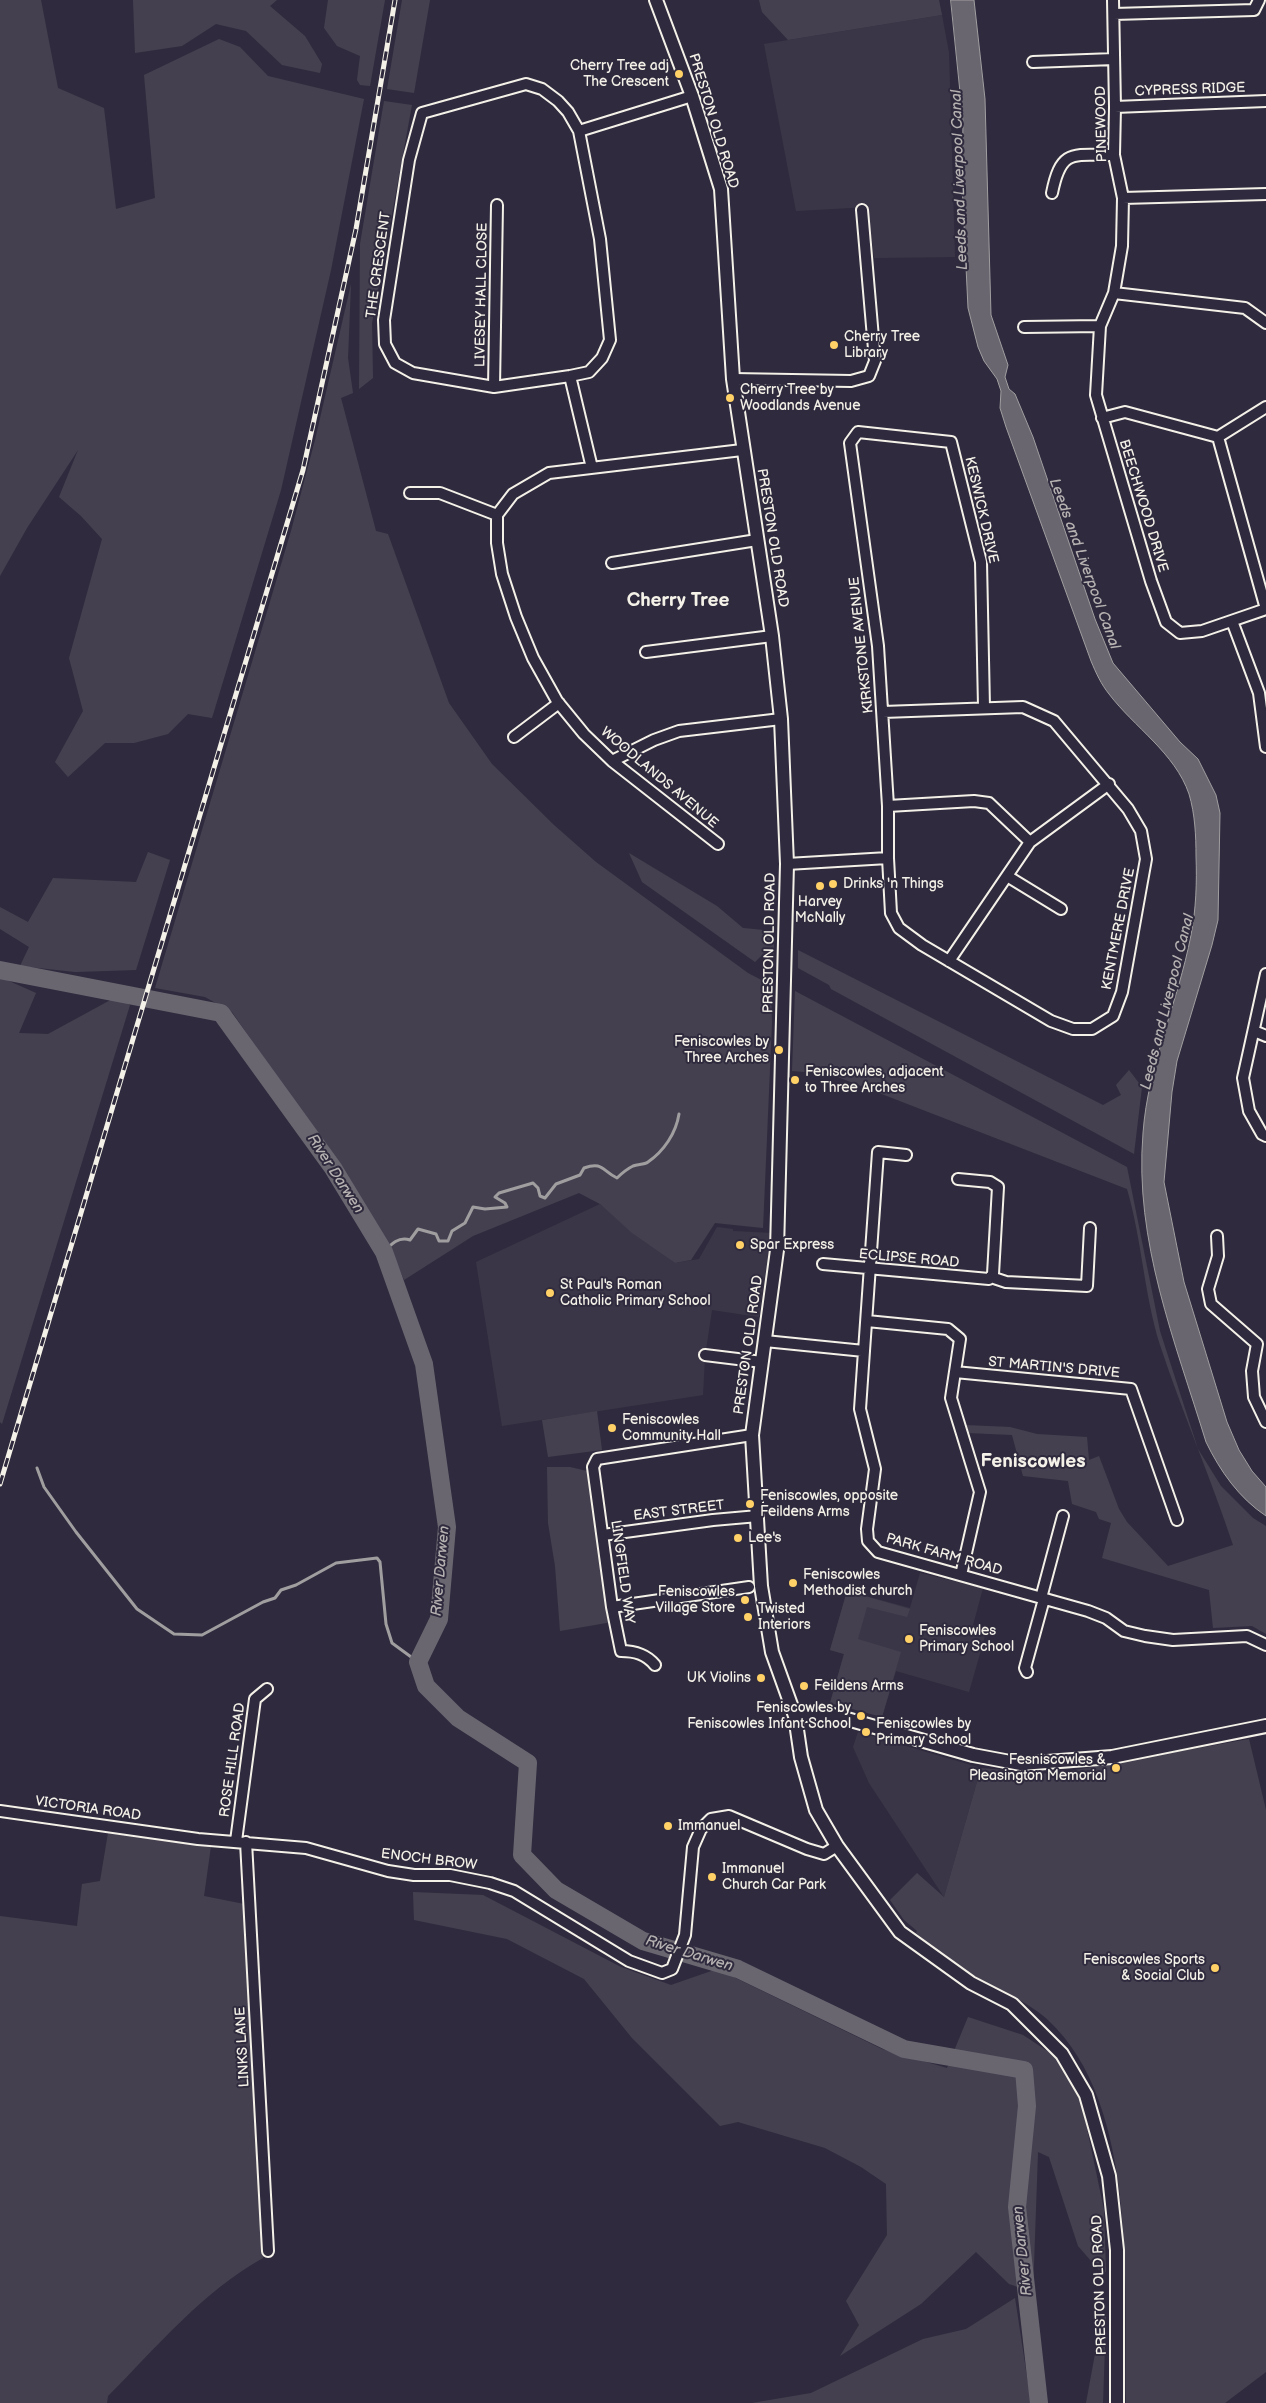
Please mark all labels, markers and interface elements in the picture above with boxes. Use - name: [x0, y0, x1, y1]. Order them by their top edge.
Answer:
- street label: PRESTON OLD ROAD: [684, 51, 742, 191]
- place label: Cherry Tree adj The Crescent: [570, 58, 669, 90]
- marker: Cherry Tree adj The Crescent: [673, 68, 685, 80]
- street label: CYPRESS RIDGE: [1134, 80, 1246, 100]
- street label: PINEWOOD: [1093, 86, 1111, 162]
- water label: Leeds and Liverpool Canal: [948, 89, 972, 271]
- street label: THE CRESCENT: [363, 211, 395, 319]
- street label: LIVESEY HALL CLOSE: [472, 223, 492, 367]
- place label: Cherry Tree Library: [844, 329, 920, 362]
- marker: Cherry Tree Library: [828, 339, 840, 351]
- place label: Cherry Tree by Woodlands Avenue: [740, 382, 860, 414]
- marker: Cherry Tree by Woodlands Avenue: [724, 392, 736, 404]
- street label: BEECHWOOD DRIVE: [1115, 438, 1171, 574]
- street label: KESWICK DRIVE: [961, 455, 1001, 565]
- street label: PRESTON OLD ROAD: [753, 467, 791, 609]
- water label: Leeds and Liverpool Canal: [1045, 476, 1123, 652]
- street label: KIRKSTONE AVENUE: [846, 576, 878, 714]
- district label: Cherry Tree: [627, 590, 729, 612]
- street label: WOODLANDS AVENUE: [597, 724, 721, 832]
- street label: KENTMERE DRIVE: [1099, 867, 1139, 991]
- street label: PRESTON OLD ROAD: [760, 873, 780, 1013]
- place label: Drinks 'n Things: [843, 876, 944, 892]
- marker: Drinks 'n Things: [827, 878, 839, 890]
- marker: Harvey McNally: [814, 880, 826, 892]
- place label: Harvey McNally: [795, 894, 845, 926]
- water label: Leeds and Liverpool Canal: [1137, 912, 1199, 1092]
- place label: Feniscowles by Three Arches: [674, 1034, 769, 1066]
- marker: Feniscowles by Three Arches: [773, 1044, 785, 1056]
- place label: Feniscowles, adjacent to Three Arches: [805, 1064, 944, 1096]
- marker: Feniscowles, adjacent to Three Arches: [789, 1074, 801, 1086]
- water label: River Darwen: [303, 1131, 367, 1217]
- place label: Spar Express: [750, 1237, 834, 1253]
- marker: Spar Express: [734, 1239, 746, 1251]
- street label: ECLIPSE ROAD: [858, 1246, 960, 1272]
- street label: PRESTON OLD ROAD: [731, 1274, 767, 1416]
- place label: St Paul's Roman Catholic Primary School: [560, 1277, 711, 1310]
- marker: St Paul's Roman Catholic Primary School: [544, 1287, 556, 1299]
- street label: ST MARTIN'S DRIVE: [987, 1354, 1121, 1382]
- place label: Feniscowles Community Hall: [622, 1412, 721, 1444]
- marker: Feniscowles Community Hall: [606, 1422, 618, 1434]
- district label: Feniscowles: [980, 1451, 1086, 1473]
- place label: Feniscowles, opposite Feildens Arms: [760, 1488, 898, 1520]
- street label: EAST STREET: [632, 1497, 726, 1525]
- marker: Feniscowles, opposite Feildens Arms: [744, 1498, 756, 1510]
- street label: LINGFIELD WAY: [606, 1519, 638, 1625]
- water label: River Darwen: [428, 1525, 454, 1617]
- place label: Lee's: [748, 1530, 781, 1546]
- street label: PARK FARM ROAD: [884, 1530, 1004, 1580]
- marker: Lee's: [732, 1532, 744, 1544]
- place label: Feniscowles Methodist church: [803, 1567, 913, 1600]
- marker: Feniscowles Methodist church: [787, 1577, 799, 1589]
- place label: Feniscowles Village Store: [655, 1584, 735, 1616]
- marker: Feniscowles Village Store: [739, 1594, 751, 1606]
- place label: Twisted Interiors: [758, 1601, 811, 1634]
- marker: Twisted Interiors: [742, 1611, 754, 1623]
- place label: Feniscowles Primary School: [919, 1623, 1014, 1655]
- marker: Feniscowles Primary School: [903, 1633, 915, 1645]
- place label: UK Violins: [687, 1670, 751, 1686]
- marker: UK Violins: [755, 1672, 767, 1684]
- place label: Feildens Arms: [814, 1678, 904, 1694]
- marker: Feildens Arms: [798, 1680, 810, 1692]
- place label: Feniscowles by Feniscowles Infant School: [687, 1700, 851, 1732]
- street label: ROSE HILL ROAD: [217, 1702, 249, 1818]
- marker: Feniscowles by Feniscowles Infant School: [855, 1710, 867, 1722]
- place label: Feniscowles by Primary School: [876, 1716, 971, 1748]
- marker: Feniscowles by Primary School: [860, 1726, 872, 1738]
- place label: Fesniscowles & Pleasington Memorial: [969, 1752, 1106, 1784]
- marker: Fesniscowles & Pleasington Memorial: [1110, 1762, 1122, 1774]
- street label: VICTORIA ROAD: [34, 1793, 142, 1825]
- place label: Immanuel: [678, 1818, 740, 1834]
- marker: Immanuel: [662, 1820, 674, 1832]
- street label: ENOCH BROW: [380, 1846, 478, 1874]
- place label: Immanuel Church Car Park: [722, 1861, 826, 1894]
- marker: Immanuel Church Car Park: [706, 1871, 718, 1883]
- water label: River Darwen: [643, 1932, 735, 1976]
- place label: Feniscowles Sports & Social Club: [1083, 1952, 1205, 1984]
- marker: Feniscowles Sports & Social Club: [1209, 1962, 1221, 1974]
- street label: LINKS LANE: [233, 2006, 253, 2088]
- water label: River Darwen: [1009, 2205, 1037, 2297]
- street label: PRESTON OLD ROAD: [1089, 2215, 1111, 2355]

